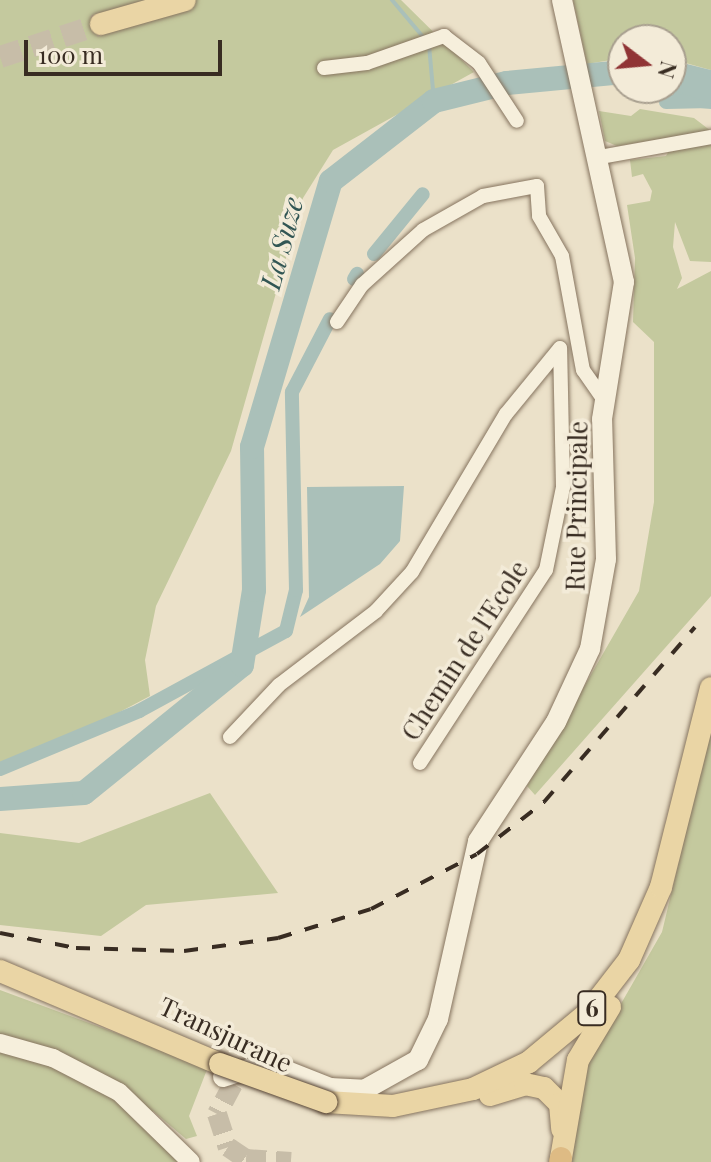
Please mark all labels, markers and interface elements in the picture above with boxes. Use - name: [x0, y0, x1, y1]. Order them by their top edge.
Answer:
- scale bar: [28, 24, 226, 74]
- north arrow: [607, 24, 687, 104]
- text: 100 m: [38, 38, 103, 70]
- text: N: [652, 58, 685, 82]
- water label: La Suze: [253, 193, 309, 293]
- street label: Rue Principale: [559, 421, 593, 591]
- street label: Chemin de l'Ecole: [394, 554, 534, 746]
- road number: 6: [576, 988, 608, 1028]
- street label: Transjurane: [155, 990, 297, 1078]

